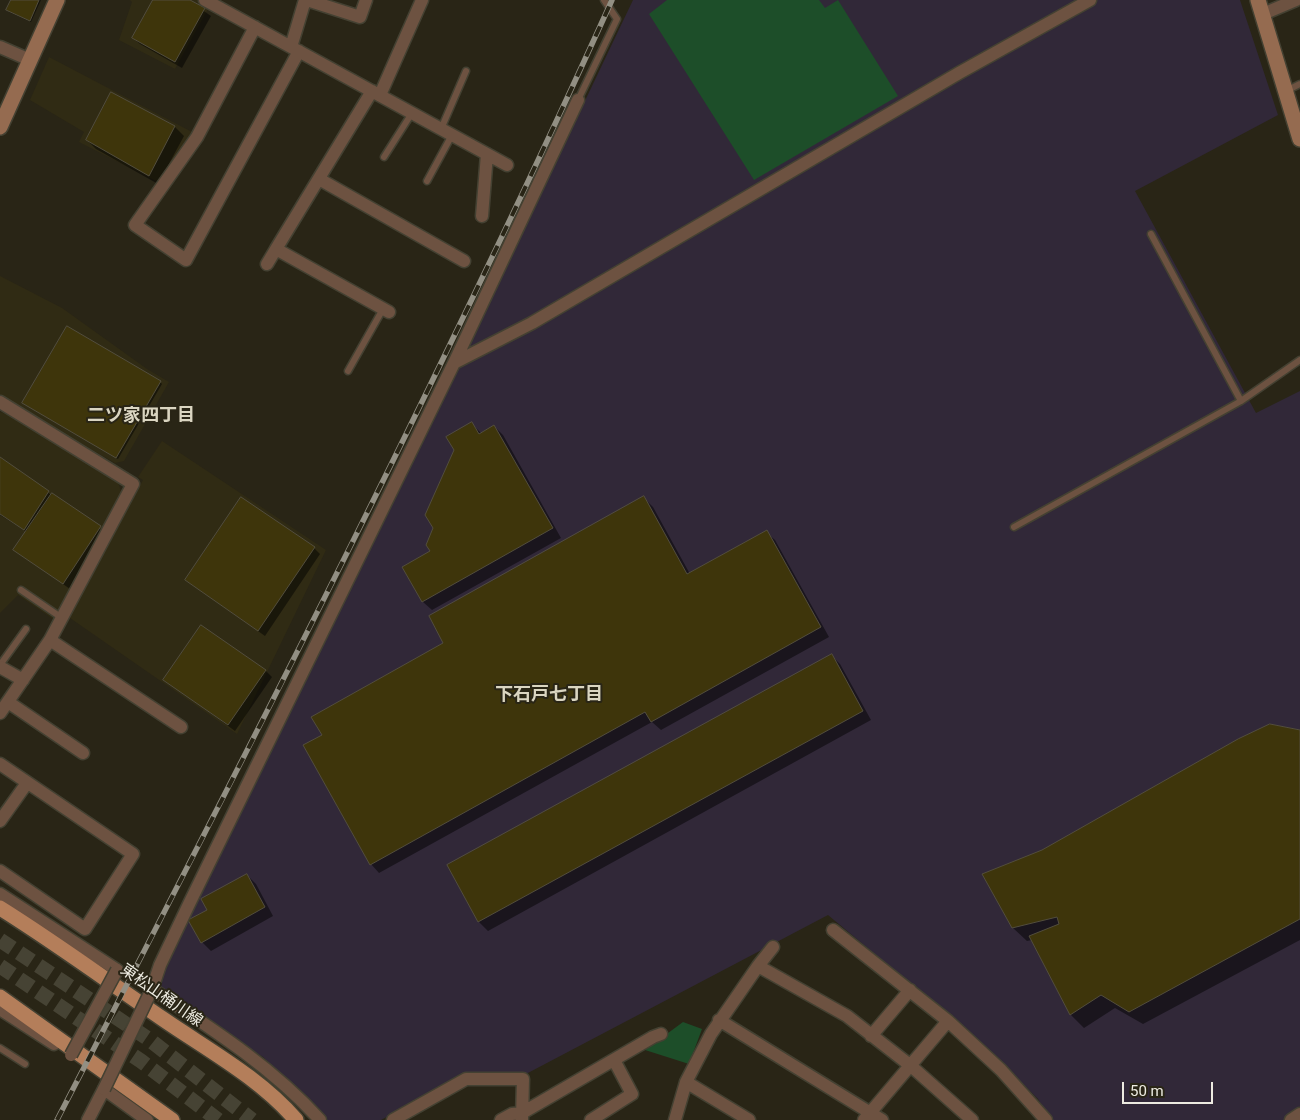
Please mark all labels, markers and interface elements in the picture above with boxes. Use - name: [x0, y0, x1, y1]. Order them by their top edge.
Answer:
- district label: 二ツ家四丁目: [87, 405, 195, 427]
- district label: 下石戸七丁目: [495, 684, 603, 706]
- street label: 東松山桶川線: [116, 961, 206, 1031]
- scale bar: [1125, 1072, 1216, 1104]
- text: 50 m: [1130, 1082, 1164, 1100]

